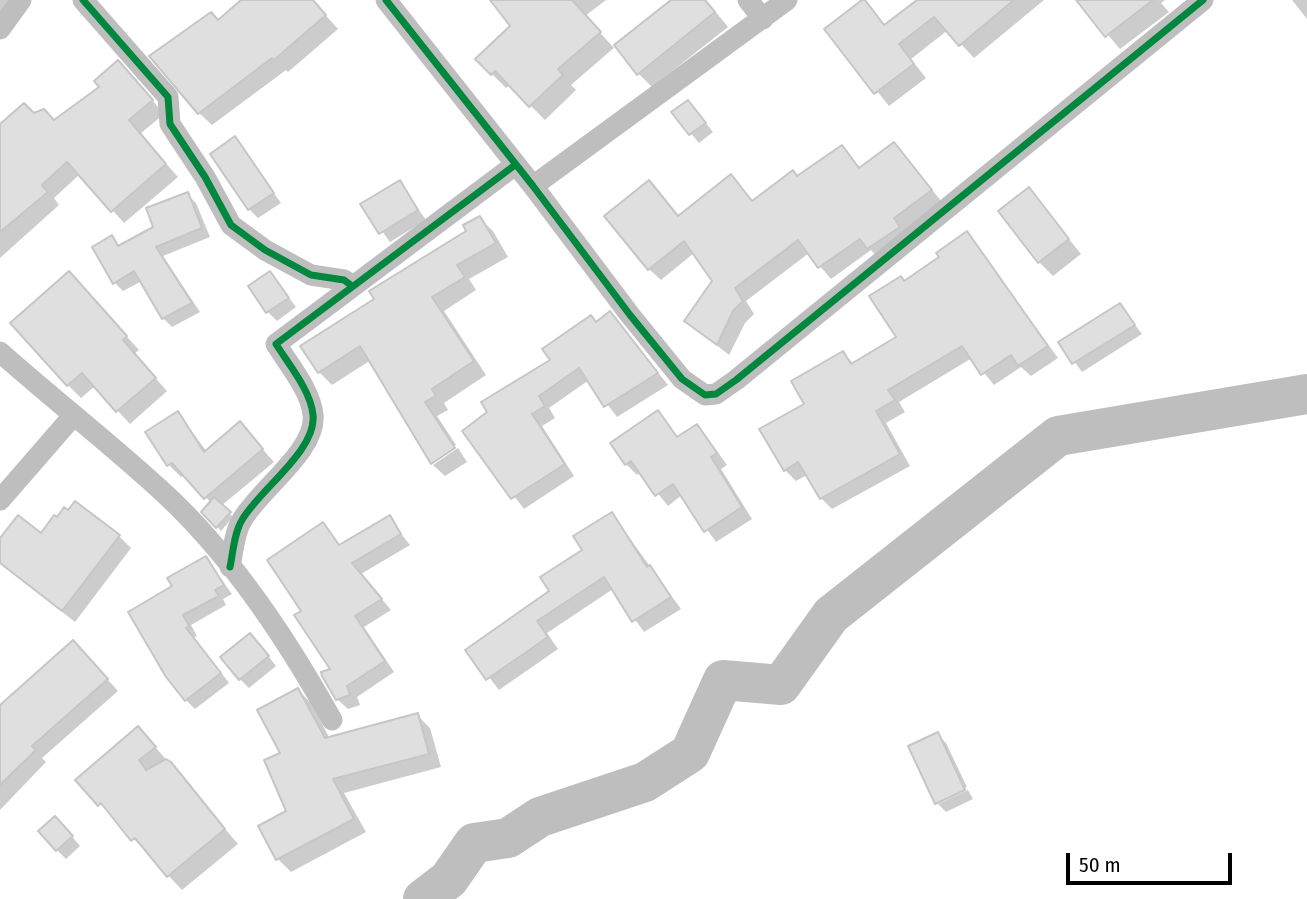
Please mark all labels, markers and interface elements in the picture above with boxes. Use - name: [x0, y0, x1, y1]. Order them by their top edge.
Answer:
- scale bar: [1069, 839, 1235, 883]
- text: 50 m: [1079, 852, 1121, 878]

